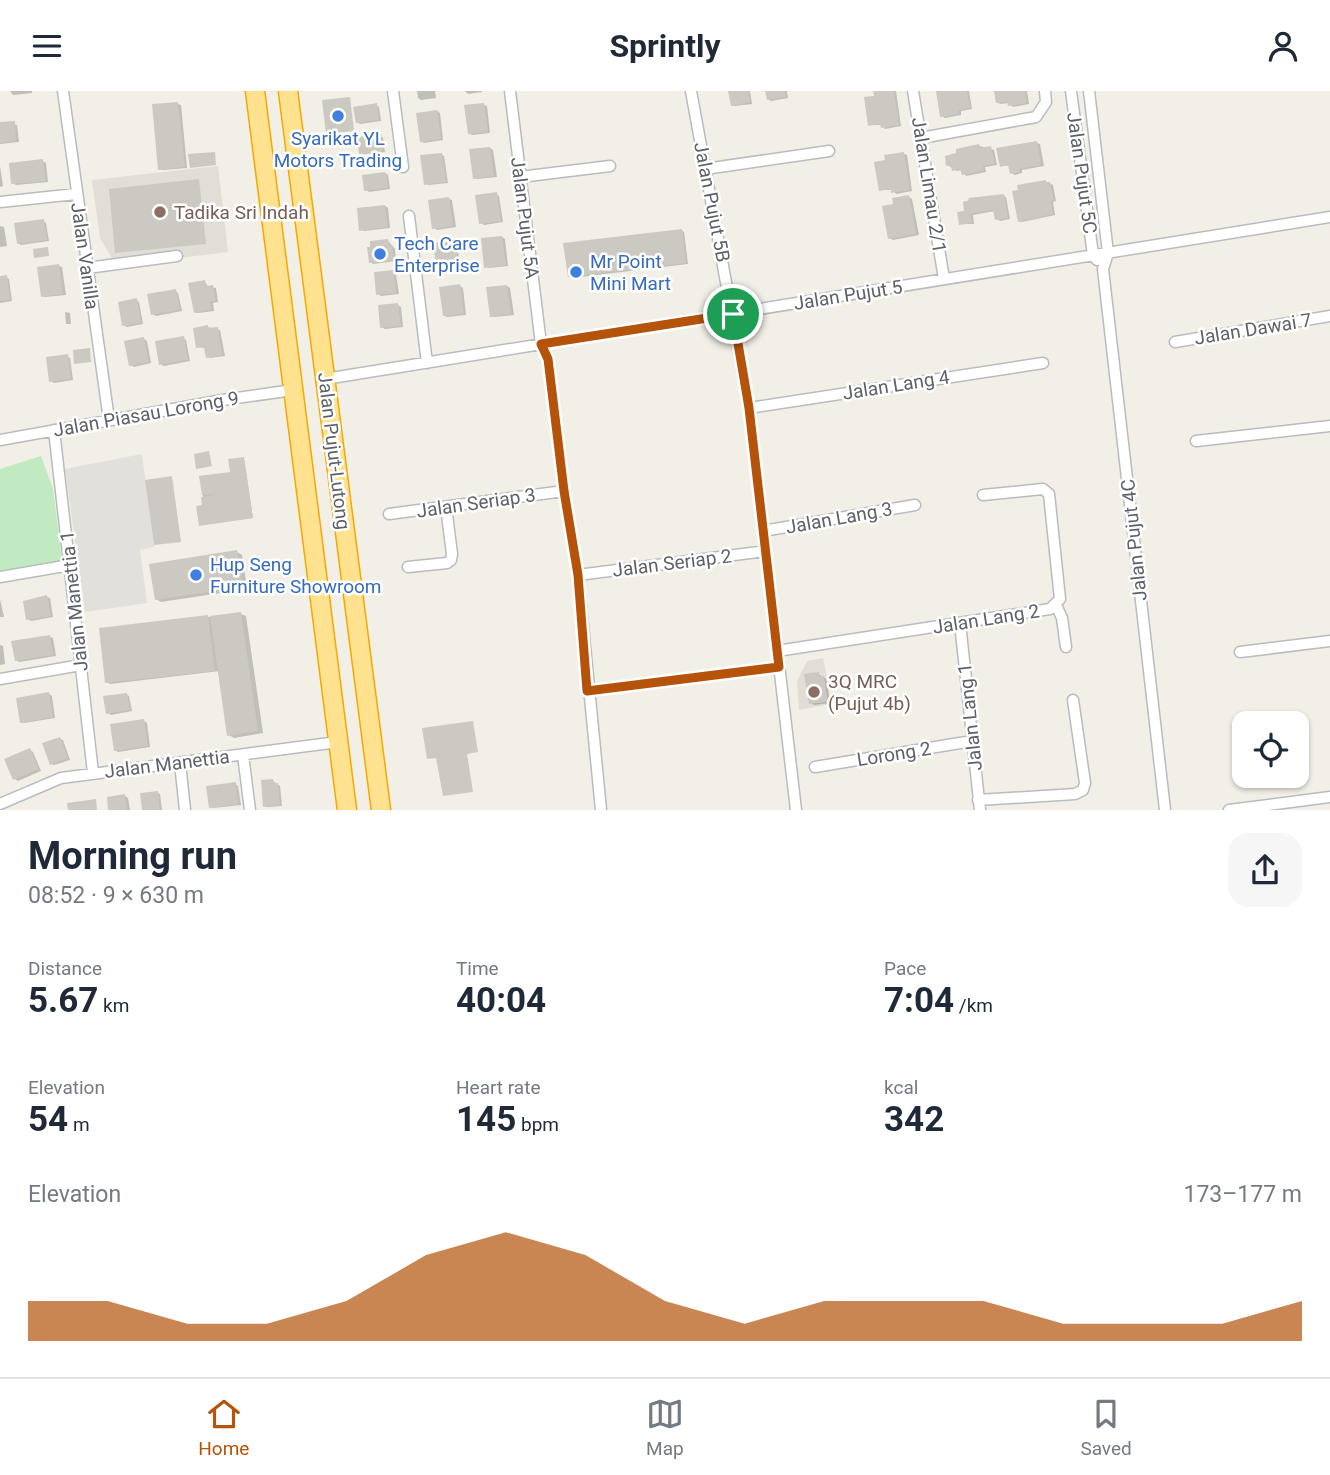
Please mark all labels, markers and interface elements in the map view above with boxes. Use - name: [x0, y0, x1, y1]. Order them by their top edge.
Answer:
- icon: menu: [28, 27, 66, 65]
- text: Sprintly: [609, 27, 721, 65]
- icon: person: [1264, 27, 1302, 65]
- marker: Syarikat YL Motors Trading: [330, 108, 346, 124]
- street label: Jalan Pujut 5C: [1062, 111, 1102, 235]
- street label: Jalan Limau 2/1: [907, 115, 951, 255]
- place label: Syarikat YL Motors Trading: [274, 127, 402, 172]
- street label: Jalan Pujut 5B: [689, 140, 735, 264]
- street label: Jalan Pujut 5A: [506, 156, 544, 281]
- street label: Jalan Vanilla: [66, 201, 104, 311]
- place label: Tadika Sri Indah: [174, 201, 309, 224]
- marker: Tadika Sri Indah: [152, 204, 168, 220]
- place label: Tech Care Enterprise: [394, 232, 480, 277]
- marker: Tech Care Enterprise: [372, 246, 388, 262]
- place label: Mr Point Mini Mart: [590, 250, 671, 295]
- marker: Mr Point Mini Mart: [568, 264, 584, 280]
- street label: Jalan Pujut 5: [792, 275, 904, 315]
- pin: [703, 284, 763, 344]
- icon: arrive: [714, 295, 752, 333]
- street label: Jalan Dawai 7: [1193, 308, 1313, 350]
- street label: Jalan Lang 4: [841, 365, 951, 405]
- street label: Jalan Pujut-Lutong: [313, 371, 355, 531]
- street label: Jalan Piasau Lorong 9: [51, 386, 241, 442]
- street label: Jalan Pujut 4C: [1116, 478, 1152, 602]
- street label: Jalan Seriap 3: [415, 483, 537, 523]
- street label: Jalan Lang 3: [784, 497, 894, 539]
- street label: Jalan Manettia 1: [55, 530, 93, 672]
- street label: Jalan Seriap 2: [611, 544, 733, 582]
- place label: Hup Seng Furniture Showroom: [210, 553, 382, 598]
- marker: Hup Seng Furniture Showroom: [188, 567, 204, 583]
- street label: Jalan Lang 2: [931, 599, 1041, 639]
- street label: Jalan Lang 1: [953, 662, 987, 772]
- place label: 3Q MRC (Pujut 4b): [828, 670, 911, 715]
- marker: 3Q MRC (Pujut 4b): [806, 684, 822, 700]
- map controls: [1232, 711, 1309, 788]
- button: locate: [1232, 711, 1309, 788]
- street label: Lorong 2: [855, 737, 933, 771]
- street label: Jalan Manettia: [103, 745, 231, 783]
- button: share: [1228, 833, 1302, 907]
- text: Morning run: [28, 834, 237, 878]
- text: 08:52 · 9 × 630 m: [28, 882, 204, 909]
- text: Distance: [28, 957, 102, 980]
- text: Time: [456, 957, 499, 980]
- text: Pace: [884, 957, 926, 980]
- text: 5.67: [28, 980, 98, 1021]
- text: 40:04: [456, 980, 546, 1021]
- text: 7:04: [884, 980, 954, 1021]
- text: km: [98, 994, 129, 1017]
- text: /km: [954, 994, 993, 1017]
- text: Elevation: [28, 1076, 105, 1099]
- text: Heart rate: [456, 1076, 541, 1099]
- text: kcal: [884, 1076, 918, 1099]
- text: 54: [28, 1099, 68, 1140]
- text: 145: [456, 1099, 516, 1140]
- text: 342: [884, 1099, 944, 1140]
- text: m: [68, 1113, 90, 1136]
- text: bpm: [516, 1113, 559, 1136]
- text: Elevation: [28, 1181, 121, 1208]
- text: 173–177 m: [1183, 1181, 1302, 1208]
- tab: Home: [198, 1395, 249, 1460]
- tab: Map: [646, 1395, 684, 1460]
- tab: Saved: [1080, 1395, 1132, 1460]

